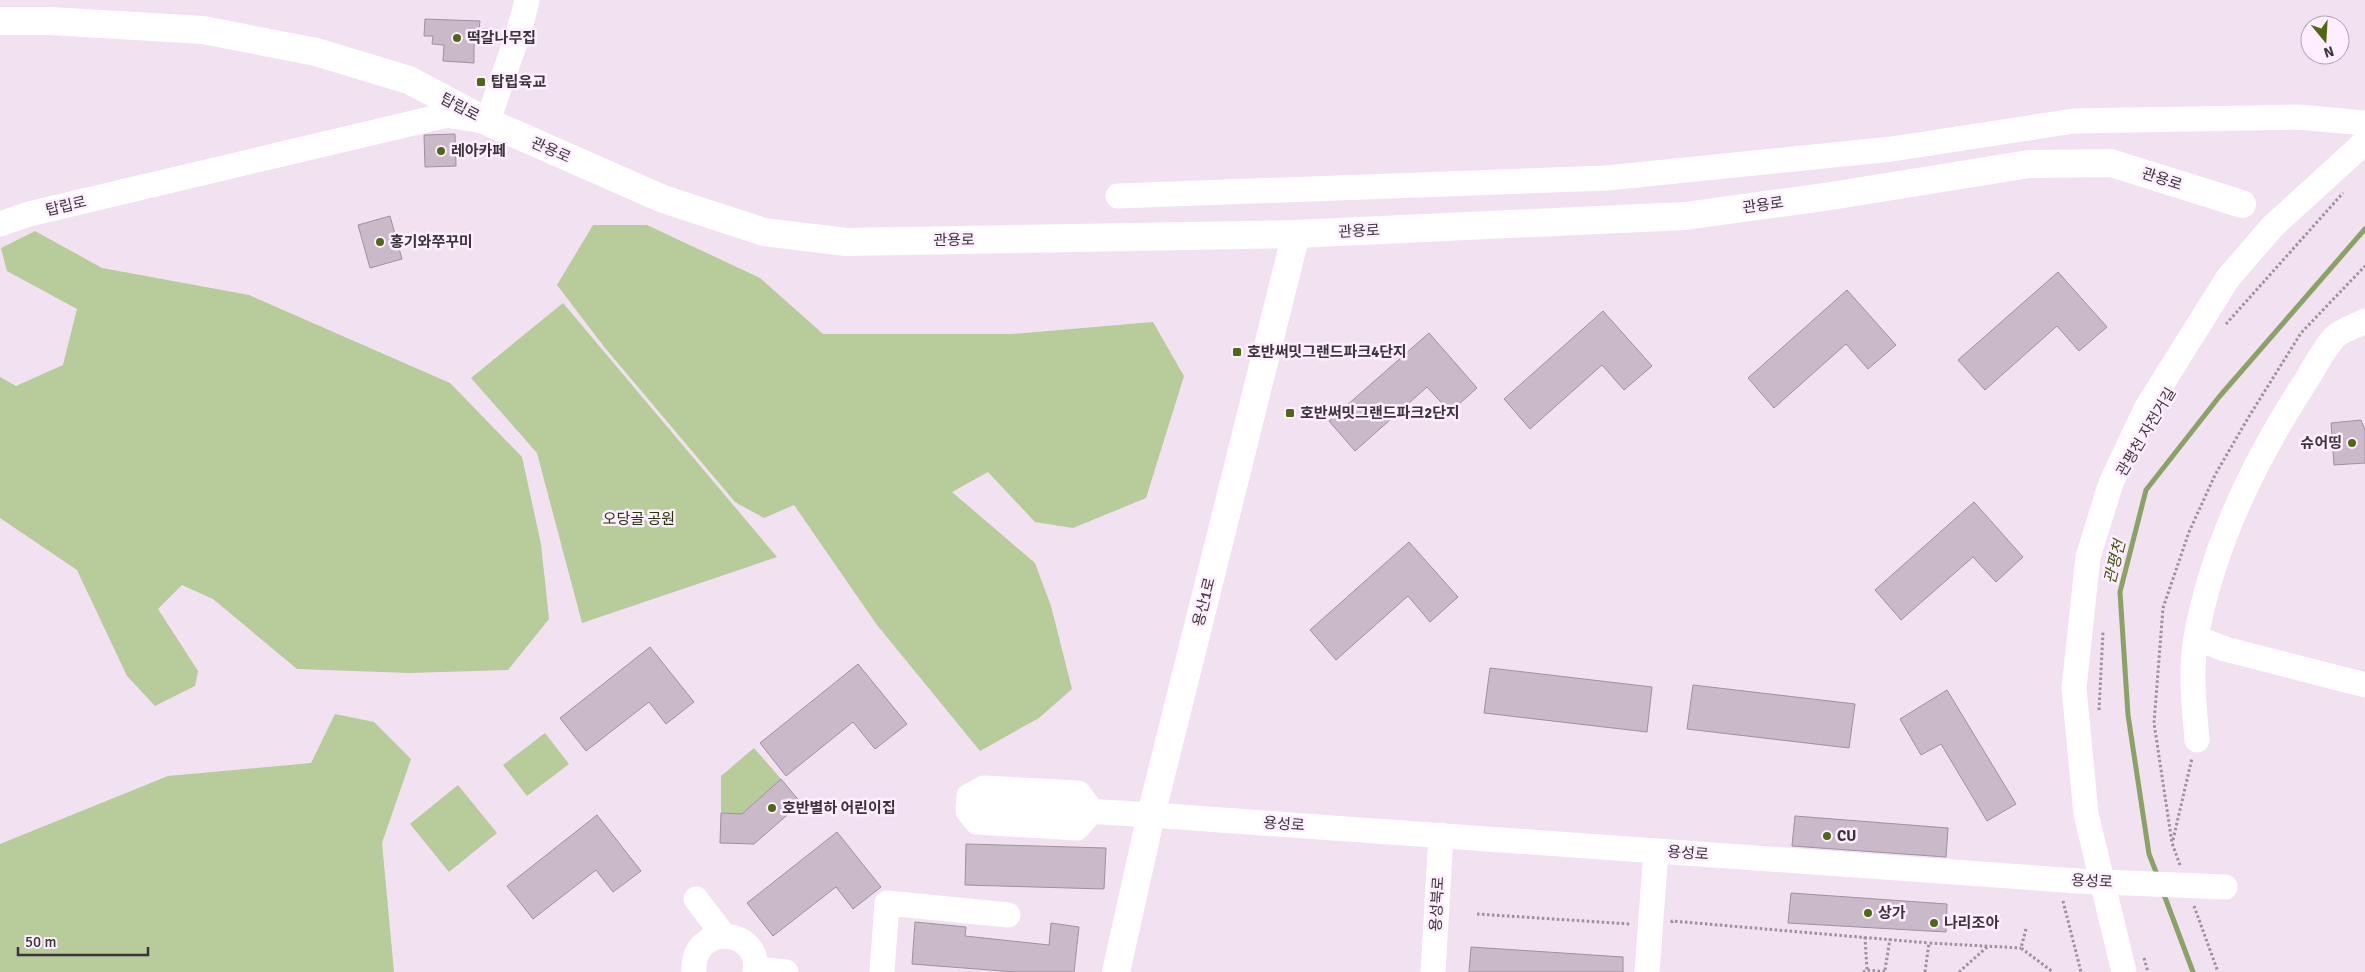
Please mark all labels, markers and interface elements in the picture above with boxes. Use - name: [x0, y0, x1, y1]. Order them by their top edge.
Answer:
- north arrow: [2300, 15, 2350, 65]
- place label: 떡갈나무집: [467, 29, 536, 47]
- marker: 떡갈나무집: [451, 32, 463, 44]
- text: N: [2322, 42, 2336, 61]
- place label: 탑립육교: [491, 73, 546, 91]
- marker: 탑립육교: [475, 76, 487, 88]
- street label: 탑립로: [437, 89, 483, 125]
- street label: 관용로: [528, 133, 574, 167]
- place label: 레아카페: [451, 142, 506, 160]
- marker: 레아카페: [435, 145, 447, 157]
- street label: 관용로: [2140, 164, 2184, 194]
- street label: 탑립로: [44, 193, 88, 219]
- street label: 관용로: [1741, 193, 1785, 217]
- street label: 관용로: [1338, 221, 1380, 241]
- street label: 관용로: [933, 231, 975, 249]
- place label: 홍기와쭈꾸미: [390, 233, 473, 251]
- marker: 홍기와쭈꾸미: [374, 236, 386, 248]
- place label: 호반써밋그랜드파크4단지: [1247, 343, 1407, 361]
- marker: 호반써밋그랜드파크4단지: [1231, 346, 1243, 358]
- street label: 관평천 자전거길: [2113, 385, 2179, 479]
- place label: 호반써밋그랜드파크2단지: [1300, 404, 1460, 422]
- marker: 호반써밋그랜드파크2단지: [1284, 407, 1296, 419]
- place label: 슈어띵: [2301, 434, 2342, 452]
- marker: 슈어띵: [2346, 437, 2358, 449]
- park label: 오당골 공원: [603, 510, 675, 528]
- water label: 관평천: [2100, 536, 2131, 586]
- street label: 용산1로: [1189, 576, 1219, 628]
- place label: 호반별하 어린이집: [782, 799, 896, 817]
- marker: 호반별하 어린이집: [766, 802, 778, 814]
- street label: 용성로: [1263, 814, 1305, 834]
- place label: CU: [1837, 827, 1856, 845]
- marker: CU: [1821, 830, 1833, 842]
- street label: 용성로: [1667, 843, 1709, 863]
- street label: 용성로: [2071, 871, 2113, 891]
- street label: 용성북로: [1427, 876, 1447, 932]
- place label: 상가: [1878, 904, 1906, 922]
- marker: 상가: [1862, 907, 1874, 919]
- place label: 나리조아: [1944, 914, 1999, 932]
- marker: 나리조아: [1928, 917, 1940, 929]
- scale bar: [18, 924, 148, 956]
- text: 50 m: [25, 933, 56, 951]

